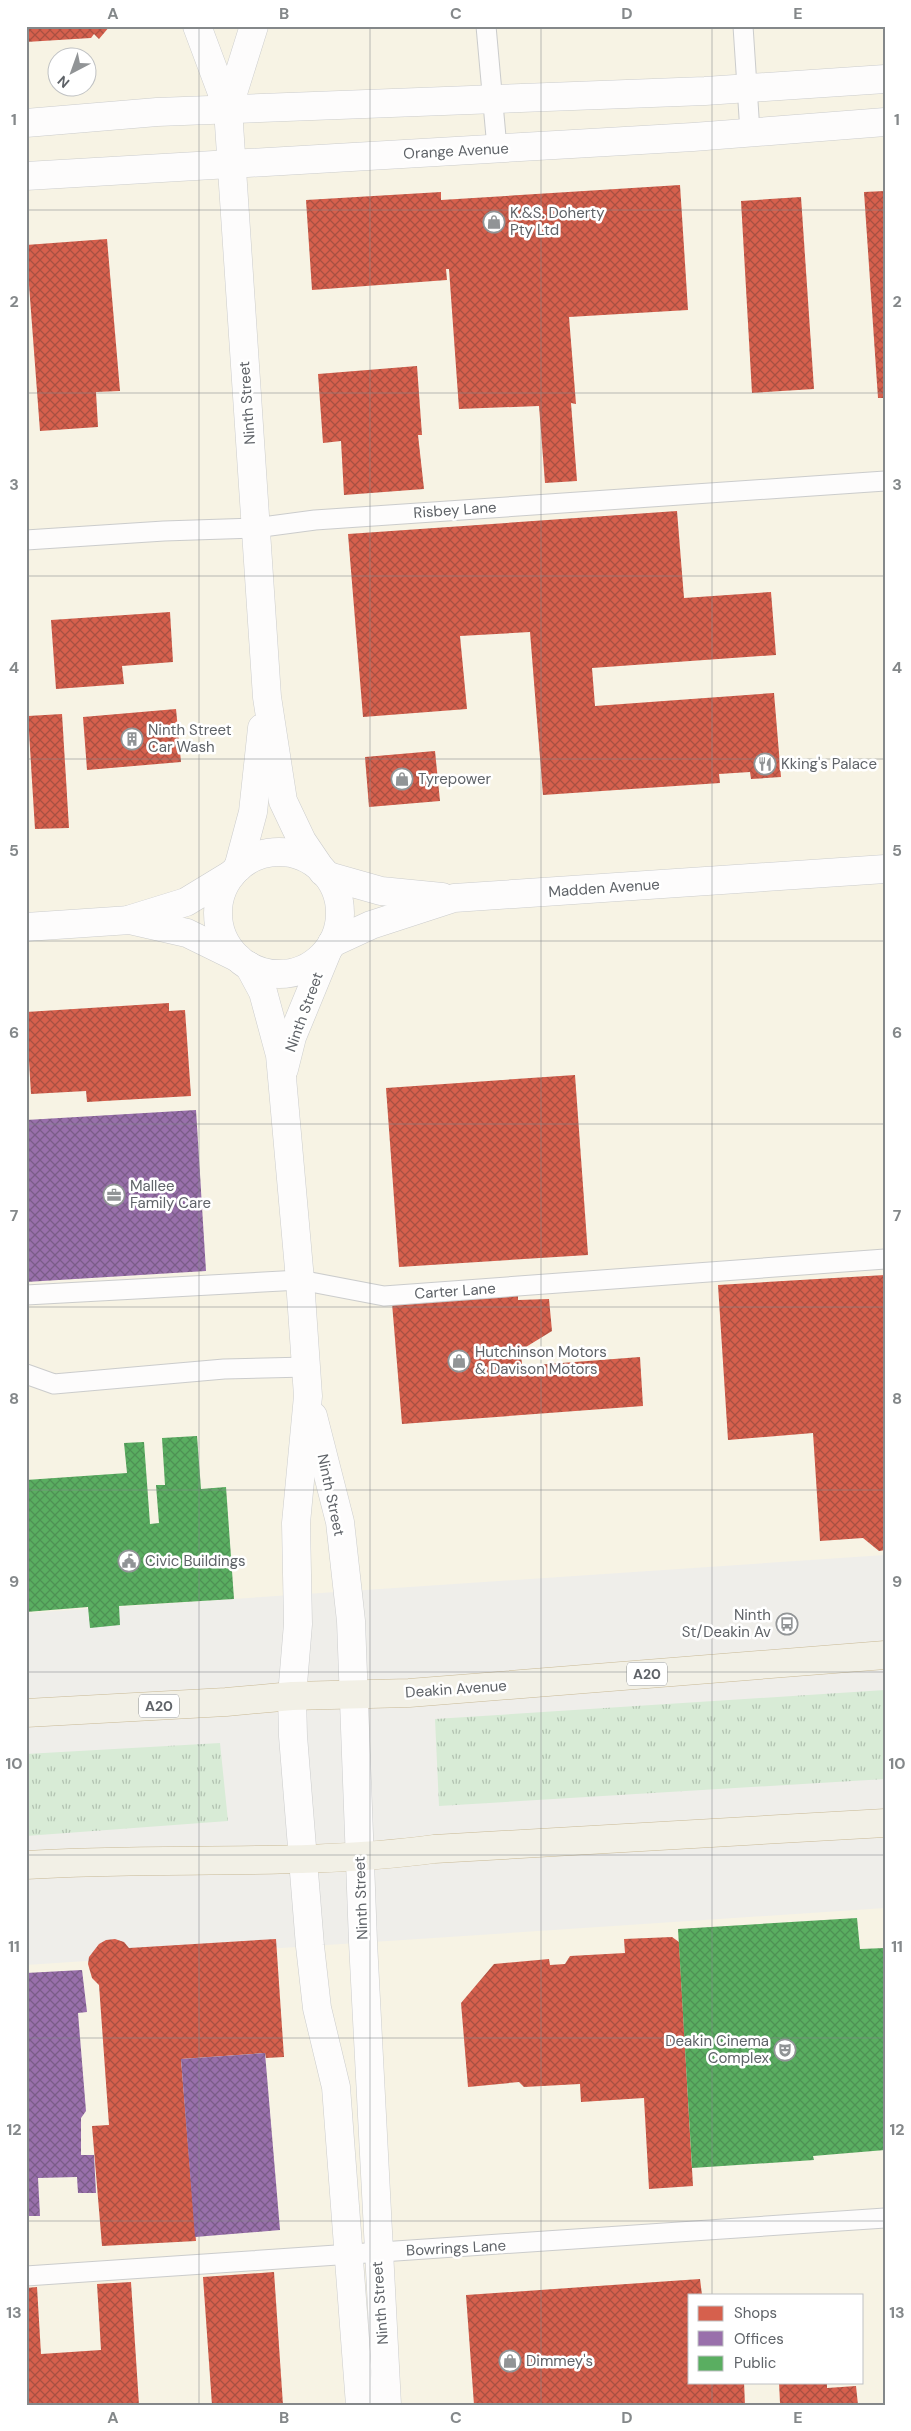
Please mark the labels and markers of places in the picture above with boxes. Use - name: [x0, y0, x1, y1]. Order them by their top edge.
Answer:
- place label: K.&S. Doherty Pty Ltd: [510, 203, 605, 240]
- shop icon: K.&S. Doherty Pty Ltd: [482, 210, 506, 234]
- place label: Ninth Street Car Wash: [148, 720, 232, 757]
- building icon: Ninth Street Car Wash: [120, 727, 144, 751]
- restaurant icon: Kking's Palace: [753, 752, 777, 776]
- place label: Kking's Palace: [781, 754, 877, 774]
- shop icon: Tyrepower: [390, 767, 414, 791]
- place label: Tyrepower: [418, 769, 491, 789]
- place label: Mallee Family Care: [130, 1176, 211, 1213]
- office icon: Mallee Family Care: [102, 1183, 126, 1207]
- place label: Hutchinson Motors & Davison Motors: [475, 1342, 607, 1379]
- shop icon: Hutchinson Motors & Davison Motors: [447, 1349, 471, 1373]
- public building icon: Civic Buildings: [117, 1549, 141, 1573]
- place label: Civic Buildings: [145, 1551, 246, 1571]
- place label: Ninth St/Deakin Av: [682, 1605, 771, 1642]
- bus stop icon: Ninth St/Deakin Av: [775, 1612, 799, 1636]
- place label: Deakin Cinema Complex: [665, 2031, 770, 2068]
- theatre icon: Deakin Cinema Complex: [773, 2038, 797, 2062]
- shop icon: Dimmey's: [498, 2349, 522, 2373]
- place label: Dimmey's: [526, 2351, 593, 2371]

